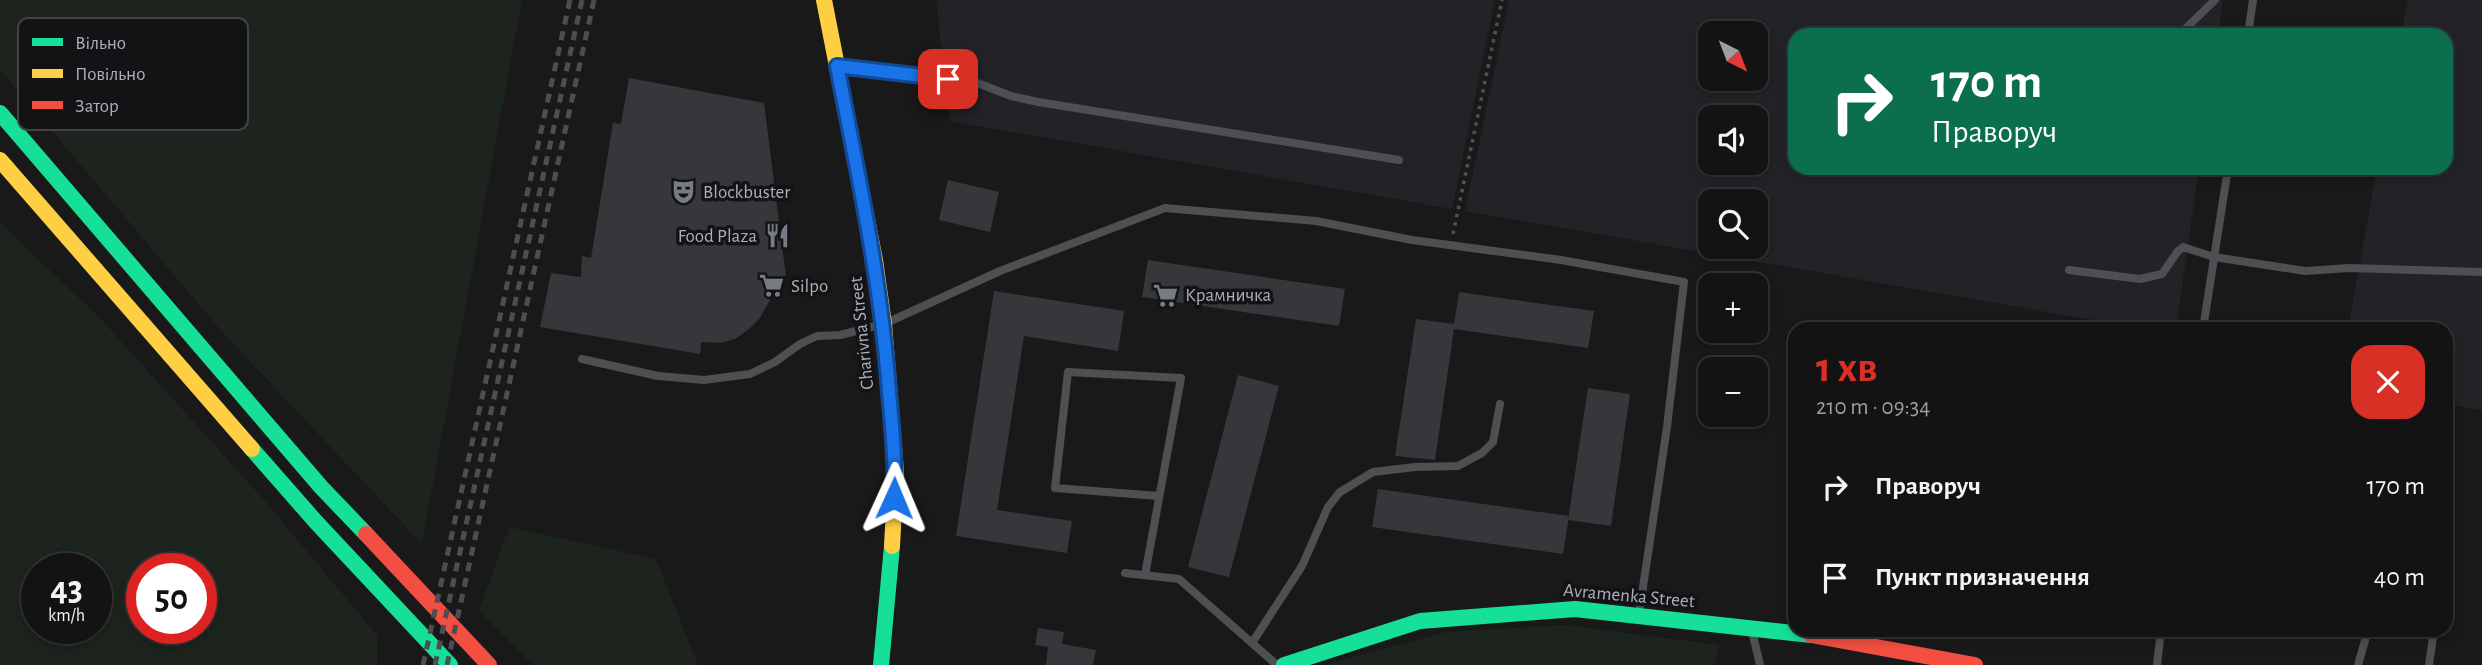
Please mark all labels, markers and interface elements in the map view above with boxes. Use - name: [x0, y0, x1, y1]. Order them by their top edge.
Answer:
- legend: [18, 18, 248, 130]
- north arrow: [1698, 21, 1768, 91]
- map controls: [1698, 21, 1768, 427]
- text: Вільно: [75, 34, 126, 53]
- pin: [918, 49, 978, 109]
- icon: right: [1816, 56, 1907, 147]
- text: 170 m: [1931, 58, 2042, 107]
- icon: arrive: [929, 60, 967, 98]
- text: Повільно: [75, 65, 145, 84]
- text: Затор: [75, 97, 119, 116]
- button: sound: [1698, 105, 1768, 175]
- text: Праворуч: [1931, 116, 2057, 148]
- theatre icon: Blockbuster: [669, 178, 697, 206]
- place label: Blockbuster: [703, 183, 790, 202]
- button: search: [1698, 189, 1768, 259]
- restaurant icon: Food Plaza: [763, 222, 791, 250]
- place label: Food Plaza: [678, 227, 757, 246]
- supermarket icon: Silpo: [757, 272, 785, 300]
- button: +: [1698, 273, 1768, 343]
- street label: Charivna Street: [847, 276, 877, 390]
- place label: Silpo: [791, 277, 828, 296]
- supermarket icon: Крамничка: [1151, 281, 1179, 309]
- place label: Крамничка: [1185, 286, 1271, 305]
- button: close: [2351, 345, 2425, 419]
- text: 1 хв: [1816, 347, 1878, 389]
- button: −: [1698, 357, 1768, 427]
- text: 210 m · 09:34: [1816, 396, 1930, 419]
- position arrow: [857, 461, 931, 535]
- icon: right: [1816, 468, 1854, 506]
- text: Праворуч: [1875, 473, 1981, 499]
- text: 170 m: [2366, 473, 2425, 499]
- speed limit sign: 50: [126, 553, 217, 644]
- icon: arrive: [1816, 559, 1854, 597]
- text: Пункт призначення: [1875, 564, 2090, 590]
- text: 40 m: [2374, 564, 2425, 590]
- text: 43: [50, 572, 83, 607]
- street label: Avramenka Street: [1562, 581, 1696, 611]
- text: km/h: [48, 607, 85, 625]

